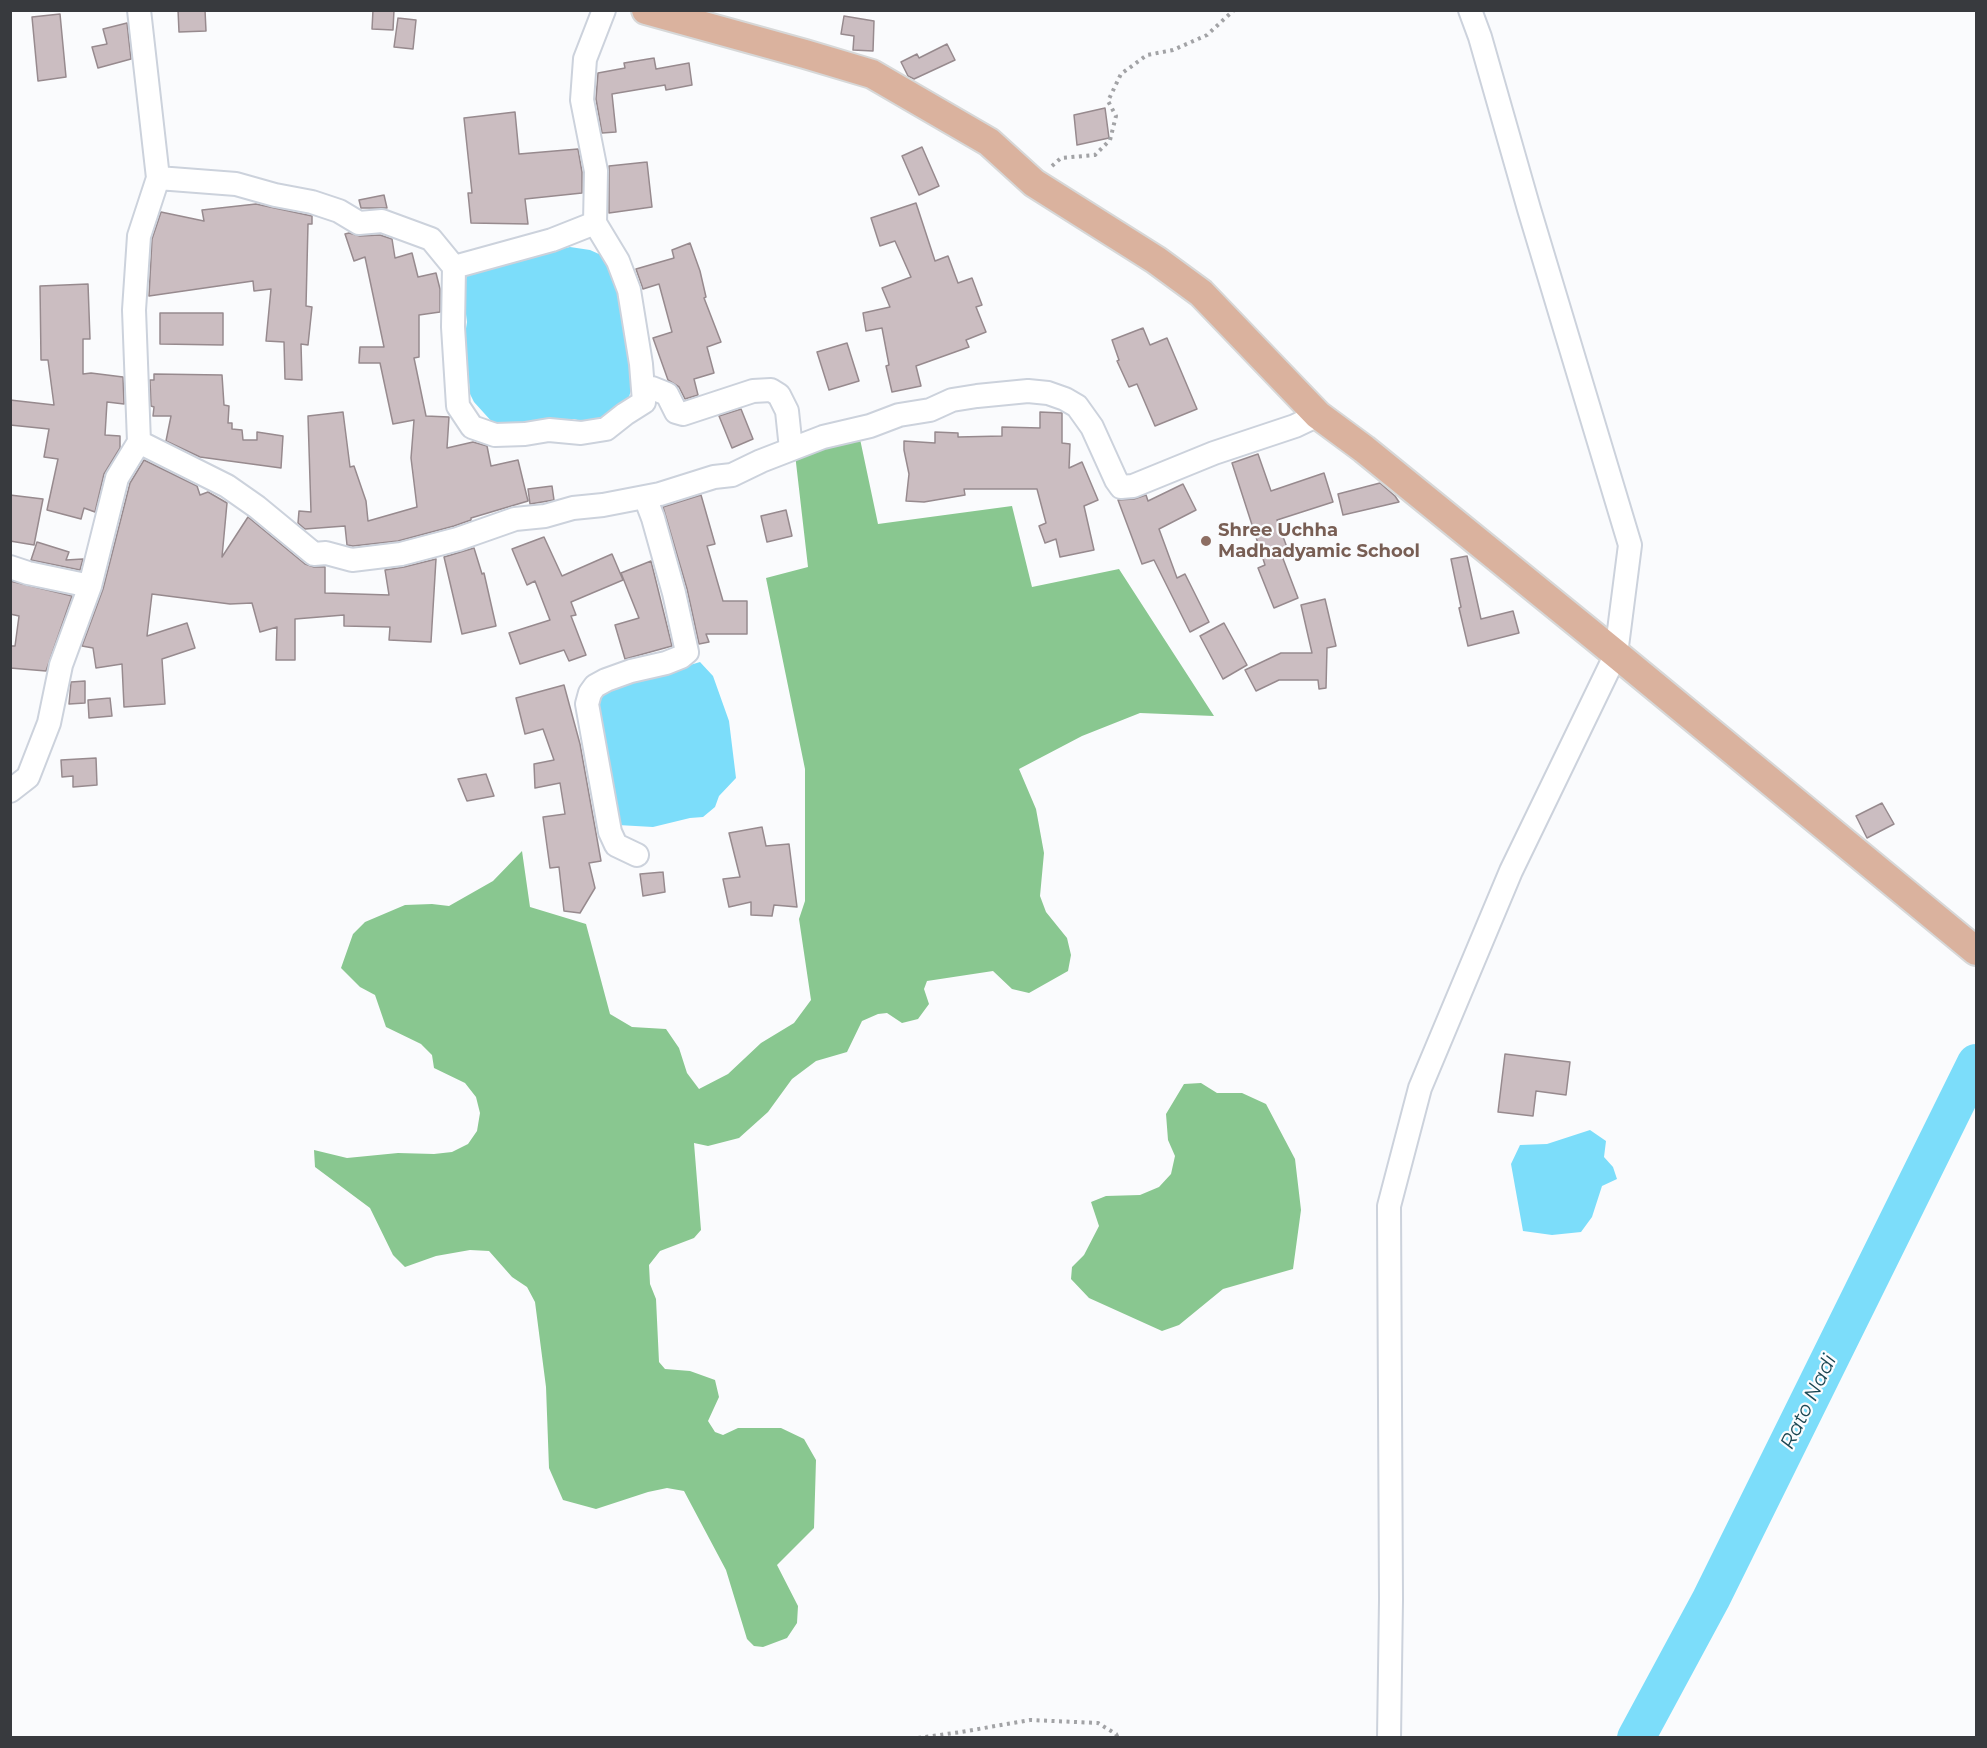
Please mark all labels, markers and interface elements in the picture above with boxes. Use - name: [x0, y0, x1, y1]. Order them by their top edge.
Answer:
- place label: Shree Uchha Madhadyamic School: [1218, 520, 1420, 562]
- marker: Shree Uchha Madhadyamic School: [1199, 534, 1213, 548]
- water label: Rato Nadi: [1776, 1351, 1842, 1453]

